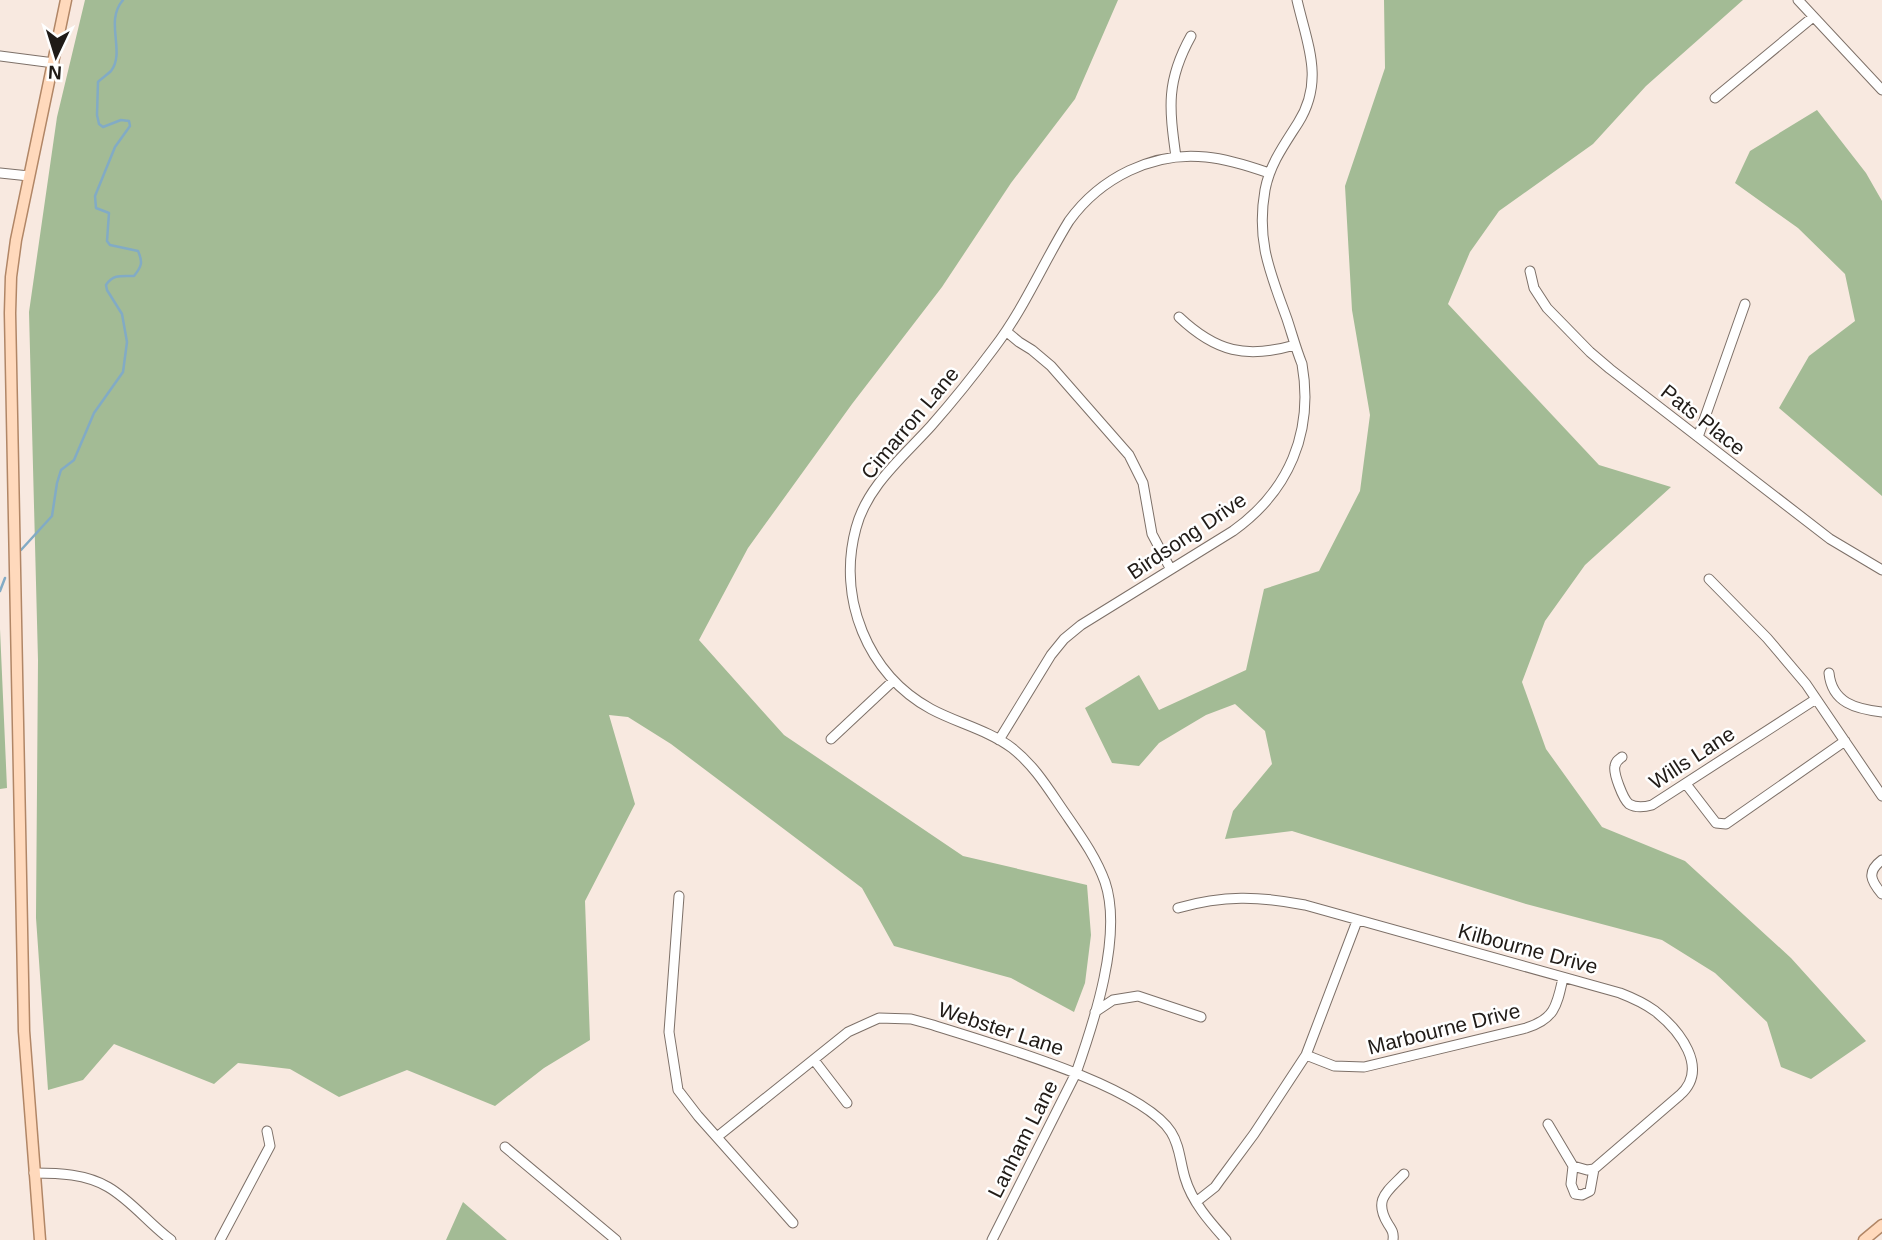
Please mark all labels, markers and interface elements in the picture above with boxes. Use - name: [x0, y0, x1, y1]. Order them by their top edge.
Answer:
- north arrow: [21, 21, 91, 91]
- text: N: [47, 62, 62, 83]
- street label: Cimarron Lane: [856, 362, 963, 483]
- street label: Pats Place: [1657, 380, 1750, 460]
- street label: Birdsong Drive: [1123, 488, 1250, 584]
- street label: Wills Lane: [1645, 722, 1739, 794]
- street label: Kilbourne Drive: [1456, 919, 1600, 978]
- street label: Webster Lane: [936, 997, 1067, 1060]
- street label: Marbourne Drive: [1365, 998, 1523, 1059]
- street label: Lanham Lane: [983, 1076, 1062, 1201]

